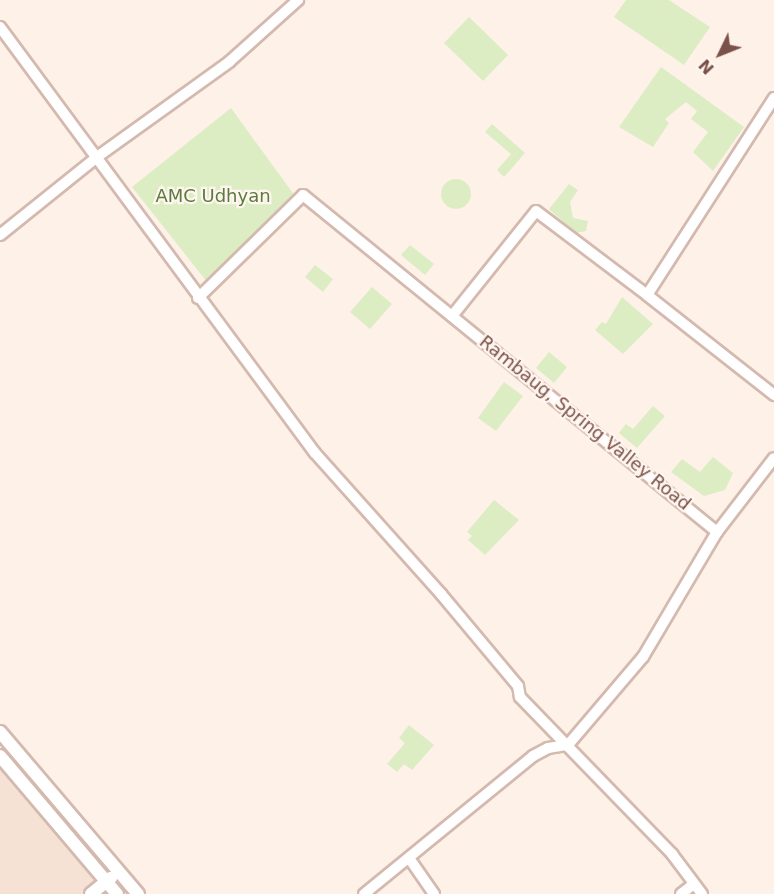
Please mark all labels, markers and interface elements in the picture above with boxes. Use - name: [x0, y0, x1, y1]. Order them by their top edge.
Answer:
- north arrow: [690, 24, 750, 84]
- text: N: [695, 55, 718, 78]
- park label: AMC Udhyan: [155, 185, 271, 207]
- street label: Rambaug, Spring Valley Road: [475, 331, 695, 515]

